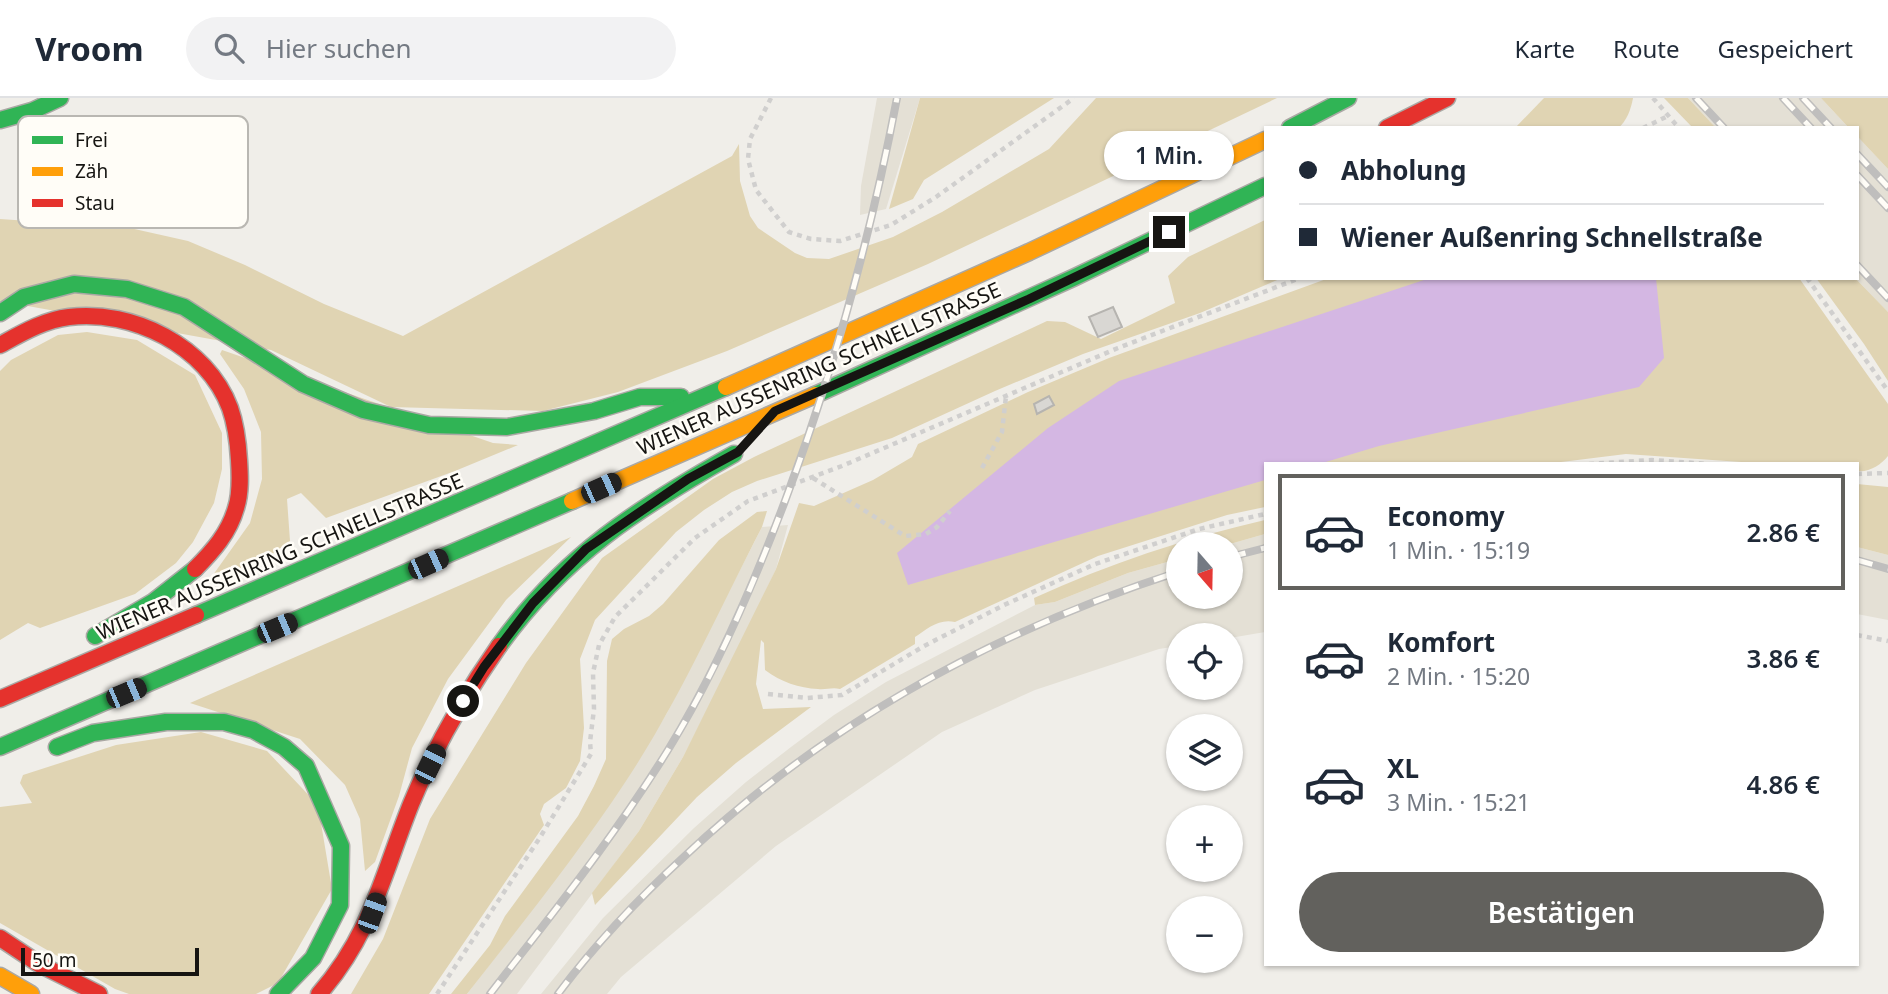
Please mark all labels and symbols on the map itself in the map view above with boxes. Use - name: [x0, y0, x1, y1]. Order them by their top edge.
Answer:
- legend: [18, 116, 248, 228]
- text: Frei: [75, 127, 108, 153]
- callout: 1 Min.: [1104, 130, 1234, 180]
- text: Zäh: [75, 158, 108, 184]
- text: Stau: [75, 190, 115, 216]
- route end: [1153, 216, 1185, 248]
- street label: WIENER AUSSENRING SCHNELLSTRASSE: [632, 275, 1005, 461]
- street label: WIENER AUSSENRING SCHNELLSTRASSE: [92, 466, 467, 646]
- car: [578, 470, 625, 506]
- north arrow: [1166, 532, 1242, 609]
- car: [405, 546, 452, 582]
- car: [254, 610, 301, 646]
- car: [103, 675, 150, 711]
- route start: [447, 685, 479, 717]
- car: [412, 741, 449, 787]
- car: [355, 890, 390, 936]
- scale bar: [21, 945, 200, 977]

